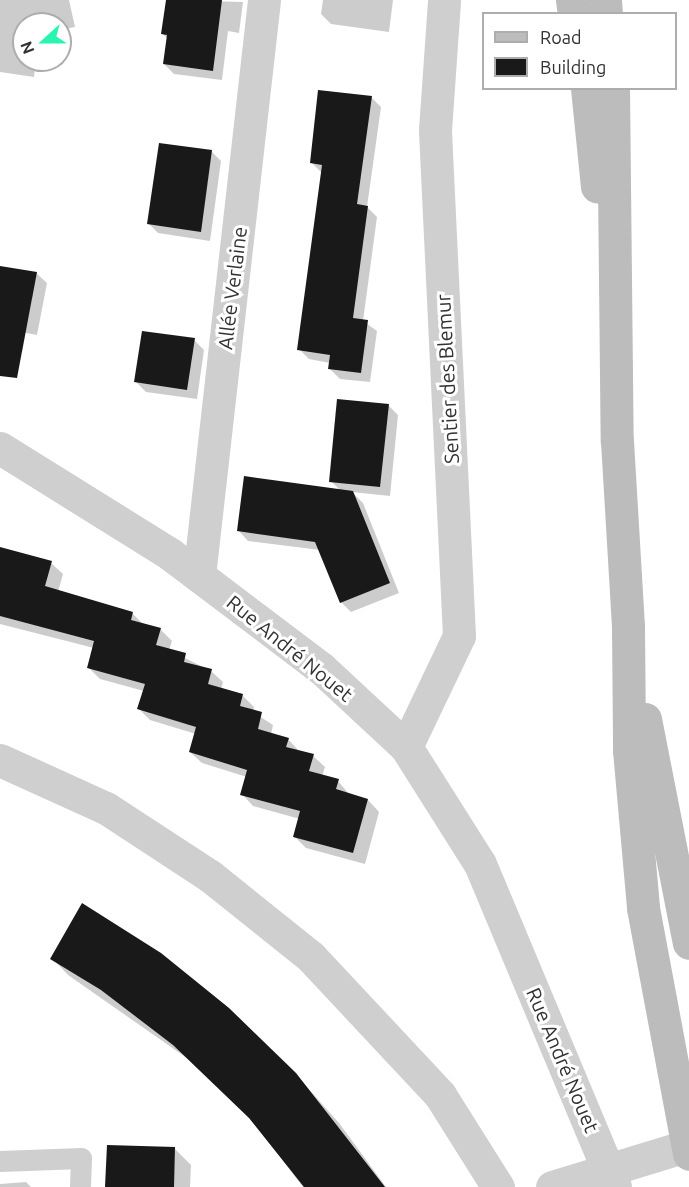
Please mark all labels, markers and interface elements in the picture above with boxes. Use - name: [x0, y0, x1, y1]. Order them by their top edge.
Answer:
- north arrow: [12, 12, 72, 72]
- legend: [482, 12, 677, 90]
- text: Road: [540, 27, 582, 47]
- text: N: [17, 39, 38, 57]
- text: Building: [540, 57, 606, 77]
- street label: Allée Verlaine: [213, 225, 251, 351]
- street label: Sentier des Blemur: [431, 293, 463, 465]
- street label: Rue André Nouet: [222, 590, 358, 706]
- street label: Rue André Nouet: [522, 984, 604, 1136]

